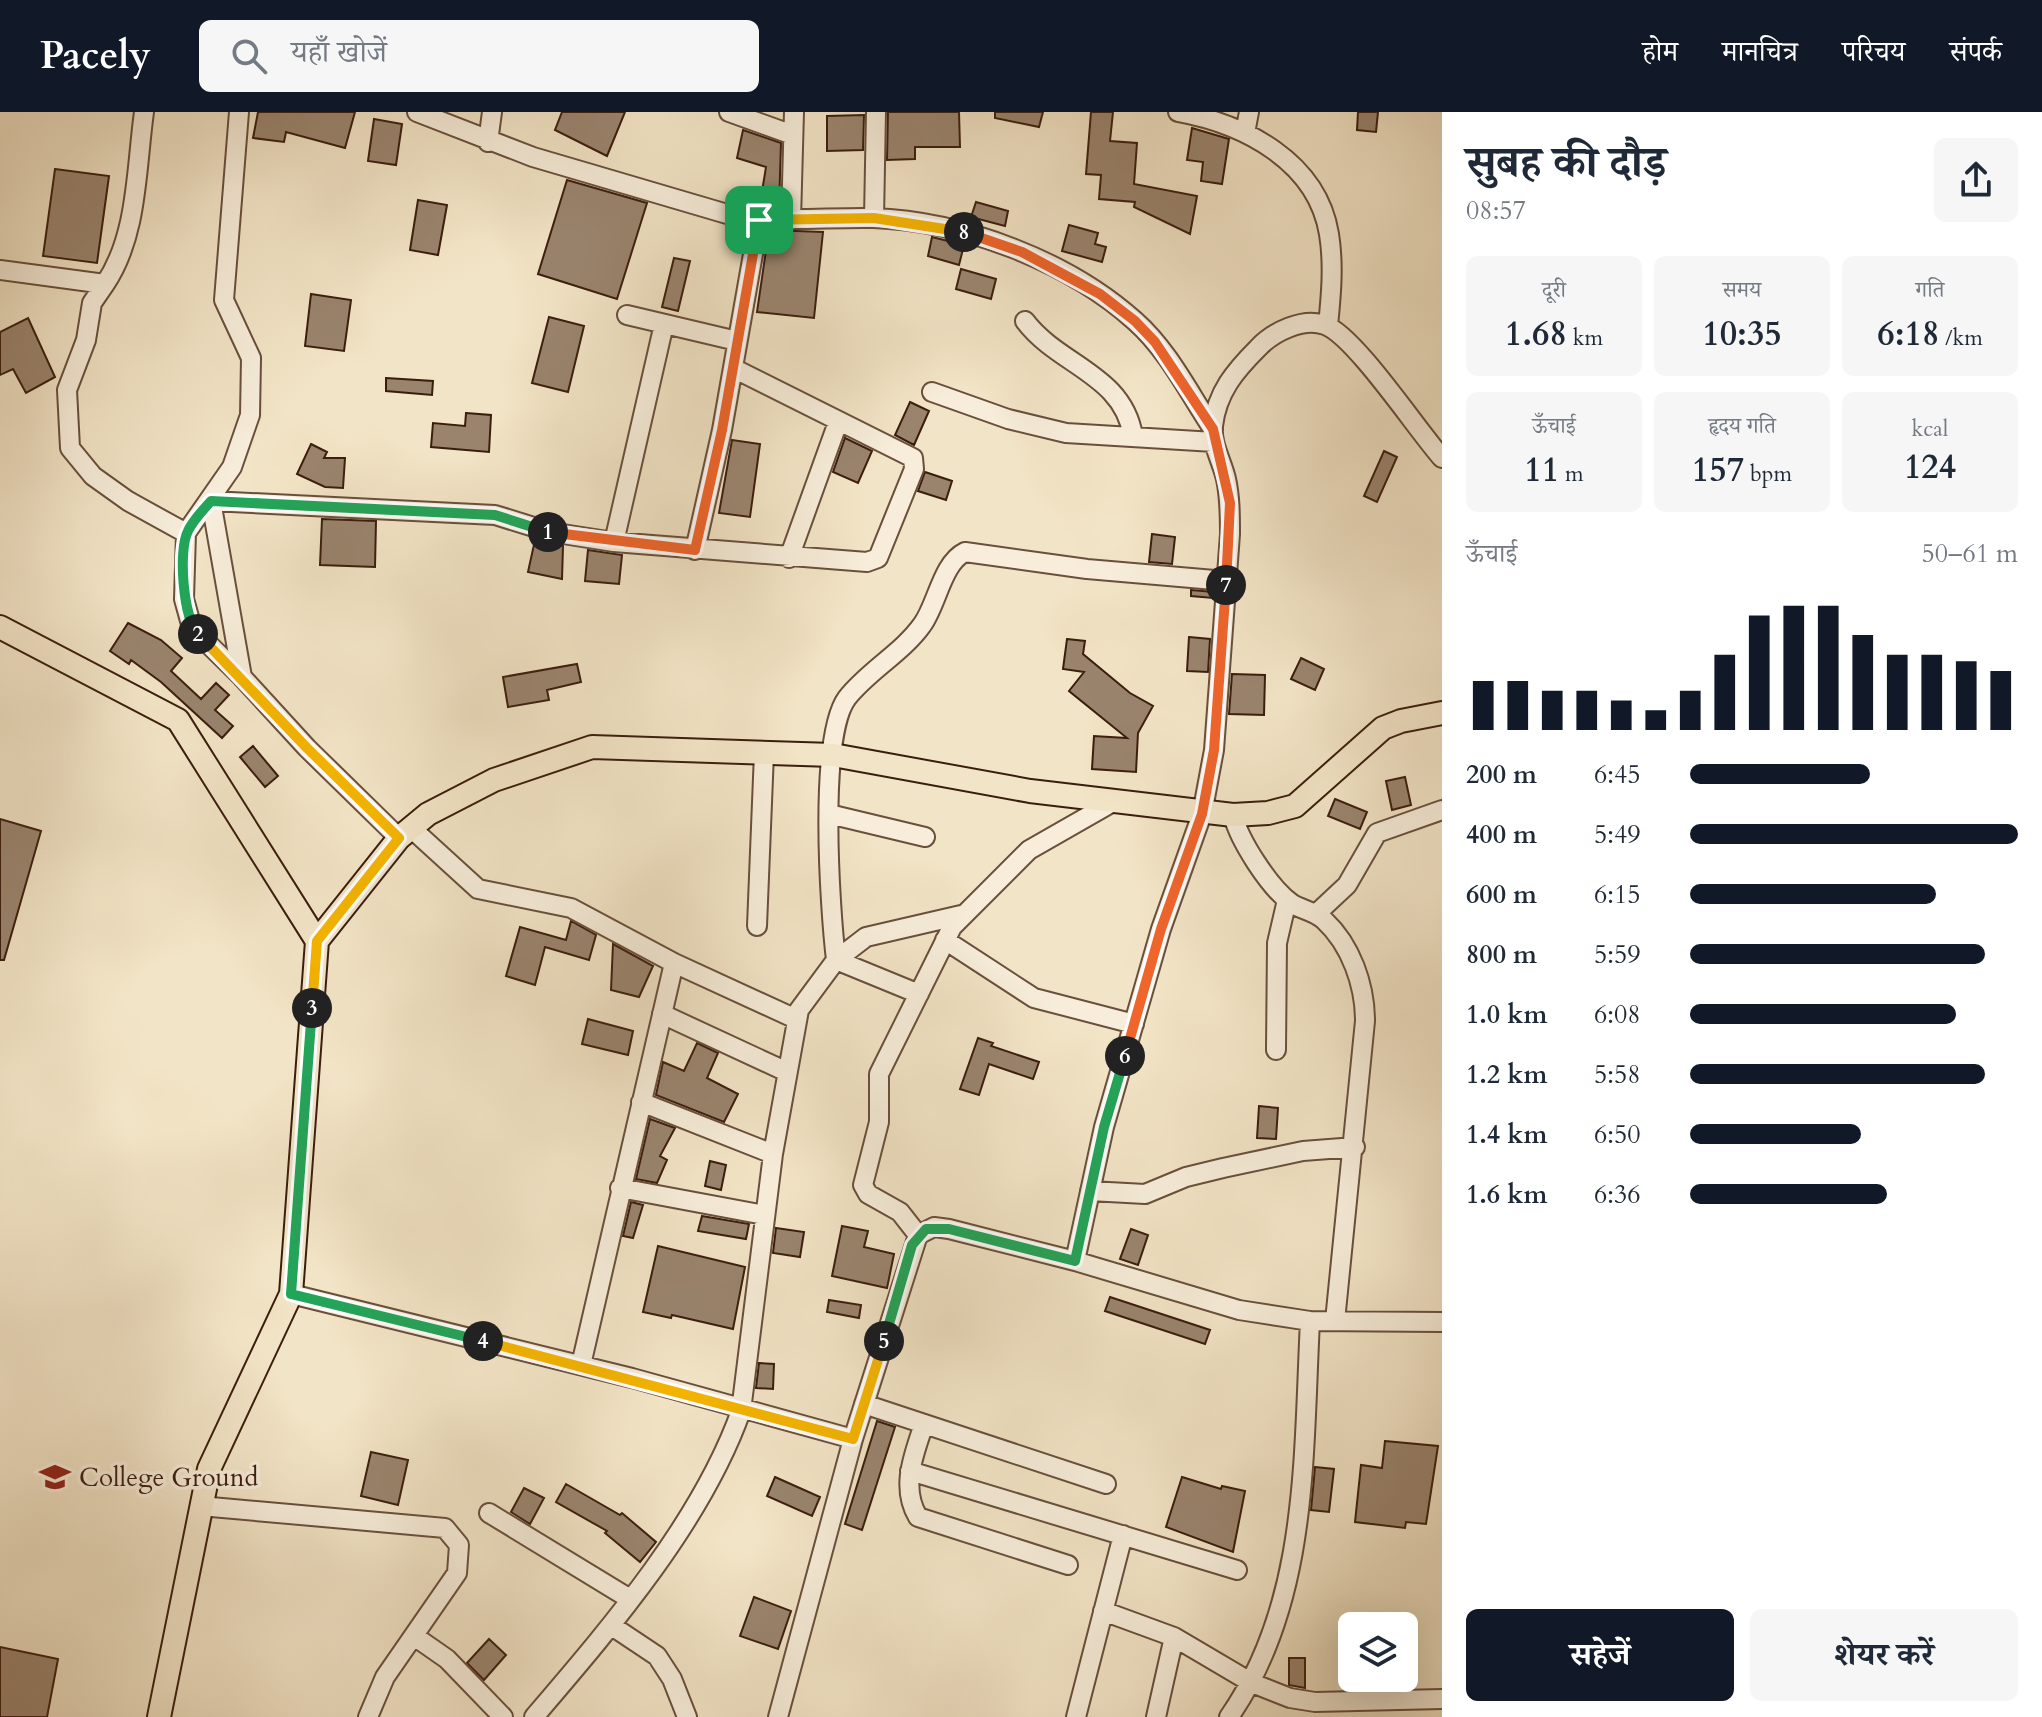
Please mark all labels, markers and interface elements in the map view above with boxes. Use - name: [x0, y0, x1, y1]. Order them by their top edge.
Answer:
- search box: [199, 20, 759, 92]
- text: Pacely: [40, 30, 151, 82]
- text: यहाँ खोजें: [291, 32, 387, 73]
- text: होम: [1642, 33, 1678, 71]
- text: मानचित्र: [1722, 33, 1798, 71]
- text: परिचय: [1842, 33, 1905, 71]
- text: संपर्क: [1949, 33, 2002, 71]
- icon: search: [227, 34, 271, 78]
- text: सुबह की दौड़: [1466, 133, 1666, 193]
- button: share: [1934, 138, 2018, 222]
- pin: [725, 186, 793, 254]
- text: 08:57: [1466, 193, 1526, 228]
- icon: arrive: [737, 198, 781, 242]
- pin: 8: [944, 212, 984, 252]
- text: 8: [958, 217, 970, 247]
- text: दूरी: [1542, 275, 1566, 305]
- text: समय: [1723, 275, 1761, 305]
- text: गति: [1916, 275, 1944, 305]
- text: 1.68: [1505, 311, 1567, 357]
- text: 10:35: [1702, 311, 1782, 357]
- text: 6:18: [1877, 311, 1939, 357]
- text: km: [1567, 323, 1603, 353]
- text: /km: [1939, 323, 1983, 353]
- text: ऊँचाई: [1532, 411, 1576, 441]
- text: हृदय गति: [1708, 411, 1776, 441]
- text: kcal: [1912, 414, 1948, 444]
- text: 124: [1904, 444, 1956, 490]
- text: 11: [1524, 447, 1559, 493]
- text: 157: [1692, 447, 1744, 493]
- text: m: [1559, 459, 1584, 489]
- text: bpm: [1744, 459, 1792, 489]
- pin: 1: [528, 512, 568, 552]
- text: 1: [542, 517, 554, 547]
- text: ऊँचाई: [1466, 536, 1517, 571]
- text: 50–61 m: [1921, 536, 2018, 571]
- pin: 7: [1206, 565, 1246, 605]
- text: 7: [1220, 570, 1232, 600]
- pin: 2: [178, 614, 218, 654]
- text: 2: [192, 619, 204, 649]
- text: 200 m: [1466, 757, 1537, 792]
- text: 6:45: [1594, 757, 1641, 792]
- text: 400 m: [1466, 817, 1537, 852]
- text: 5:49: [1594, 817, 1641, 852]
- text: 600 m: [1466, 877, 1537, 912]
- text: 6:15: [1594, 877, 1641, 912]
- text: 800 m: [1466, 937, 1537, 972]
- text: 5:59: [1594, 937, 1641, 972]
- pin: 3: [292, 988, 332, 1028]
- text: 3: [306, 993, 318, 1023]
- text: 1.0 km: [1466, 997, 1547, 1032]
- text: 6:08: [1594, 997, 1641, 1032]
- pin: 6: [1105, 1036, 1145, 1076]
- text: 6: [1119, 1041, 1131, 1071]
- text: 1.2 km: [1466, 1057, 1547, 1092]
- text: 5:58: [1594, 1057, 1641, 1092]
- text: 1.4 km: [1466, 1117, 1547, 1152]
- text: 6:50: [1594, 1117, 1641, 1152]
- text: 1.6 km: [1466, 1177, 1547, 1212]
- text: 6:36: [1594, 1177, 1641, 1212]
- pin: 4: [463, 1321, 503, 1361]
- pin: 5: [864, 1321, 904, 1361]
- text: 4: [477, 1326, 489, 1356]
- text: 5: [878, 1326, 890, 1356]
- school or university icon: College Ground: [38, 1460, 72, 1494]
- place label: College Ground: [79, 1460, 258, 1495]
- button: सहेजें: [1466, 1609, 1734, 1701]
- button: शेयर करें: [1750, 1609, 2018, 1701]
- map controls: [1338, 1612, 1418, 1692]
- button: layers: [1338, 1612, 1418, 1692]

